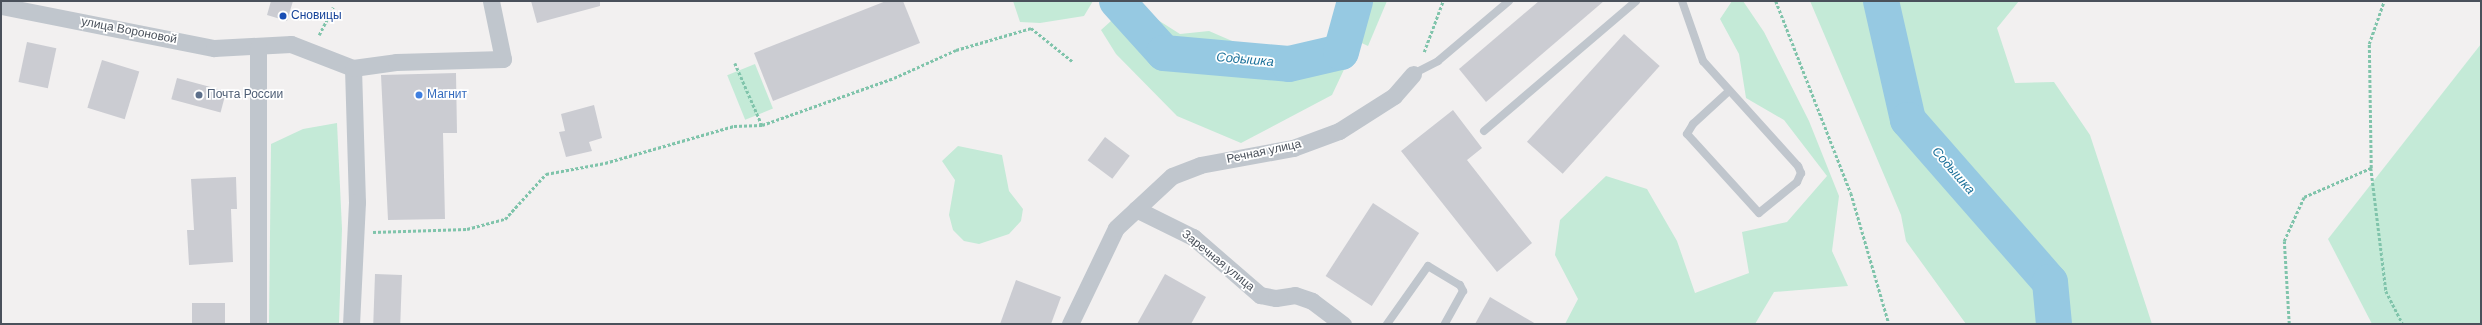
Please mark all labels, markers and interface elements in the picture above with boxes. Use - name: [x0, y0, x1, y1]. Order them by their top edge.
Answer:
- place label: Сновицы: [291, 9, 342, 23]
- marker: Сновицы: [278, 11, 288, 21]
- street label: улица Вороновой: [80, 15, 178, 47]
- water label: Содышка: [1216, 50, 1274, 70]
- place label: Почта России: [207, 88, 283, 102]
- place label: Магнит: [427, 88, 467, 102]
- marker: Почта России: [194, 90, 204, 100]
- marker: Магнит: [414, 90, 424, 100]
- street label: Речная улица: [1225, 137, 1303, 167]
- water label: Содышка: [1928, 144, 1978, 198]
- street label: Заречная улица: [1179, 227, 1257, 295]

